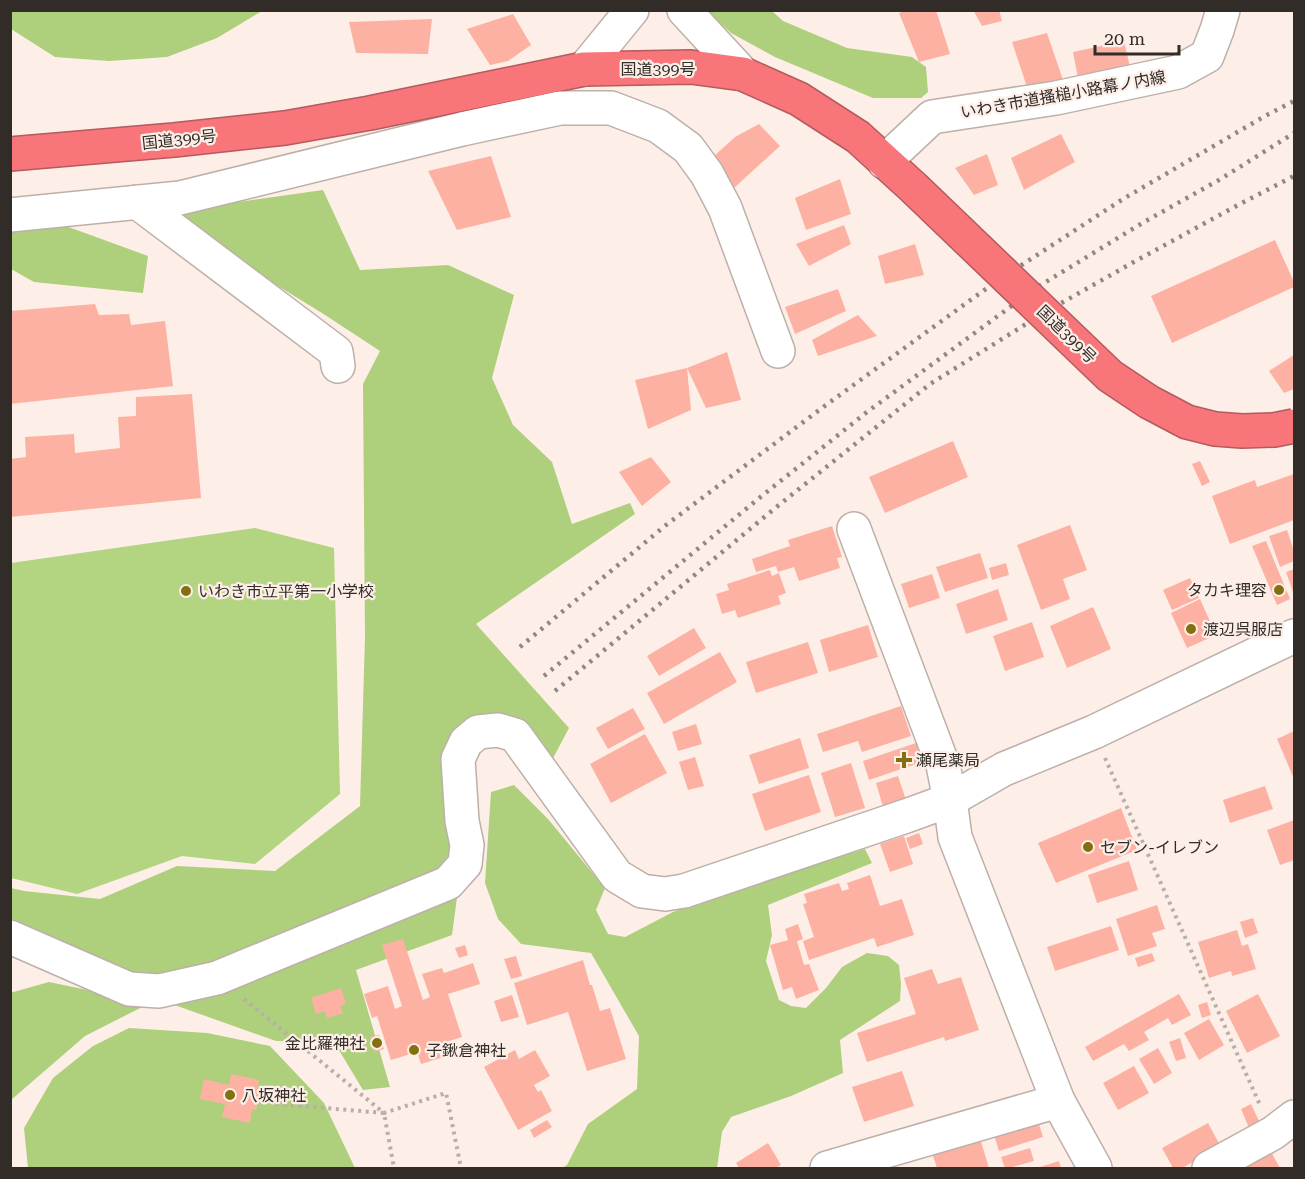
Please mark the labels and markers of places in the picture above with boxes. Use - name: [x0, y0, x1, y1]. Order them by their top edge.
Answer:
- place label: タカキ理容: [1187, 581, 1267, 600]
- place label: いわき市立平第一小学校: [198, 582, 374, 601]
- marker: タカキ理容: [1272, 583, 1286, 597]
- marker: いわき市立平第一小学校: [179, 584, 193, 598]
- place label: 渡辺呉服店: [1203, 620, 1283, 639]
- marker: 渡辺呉服店: [1184, 622, 1198, 636]
- place label: 瀬尾薬局: [916, 751, 980, 770]
- marker: 瀬尾薬局: [897, 753, 911, 767]
- place label: セブン-イレブン: [1100, 838, 1219, 857]
- marker: セブン-イレブン: [1081, 840, 1095, 854]
- place label: 金比羅神社: [285, 1034, 365, 1053]
- marker: 金比羅神社: [370, 1036, 384, 1050]
- place label: 子鍬倉神社: [426, 1041, 506, 1060]
- marker: 子鍬倉神社: [407, 1043, 421, 1057]
- place label: 八坂神社: [242, 1086, 306, 1105]
- marker: 八坂神社: [223, 1088, 237, 1102]

